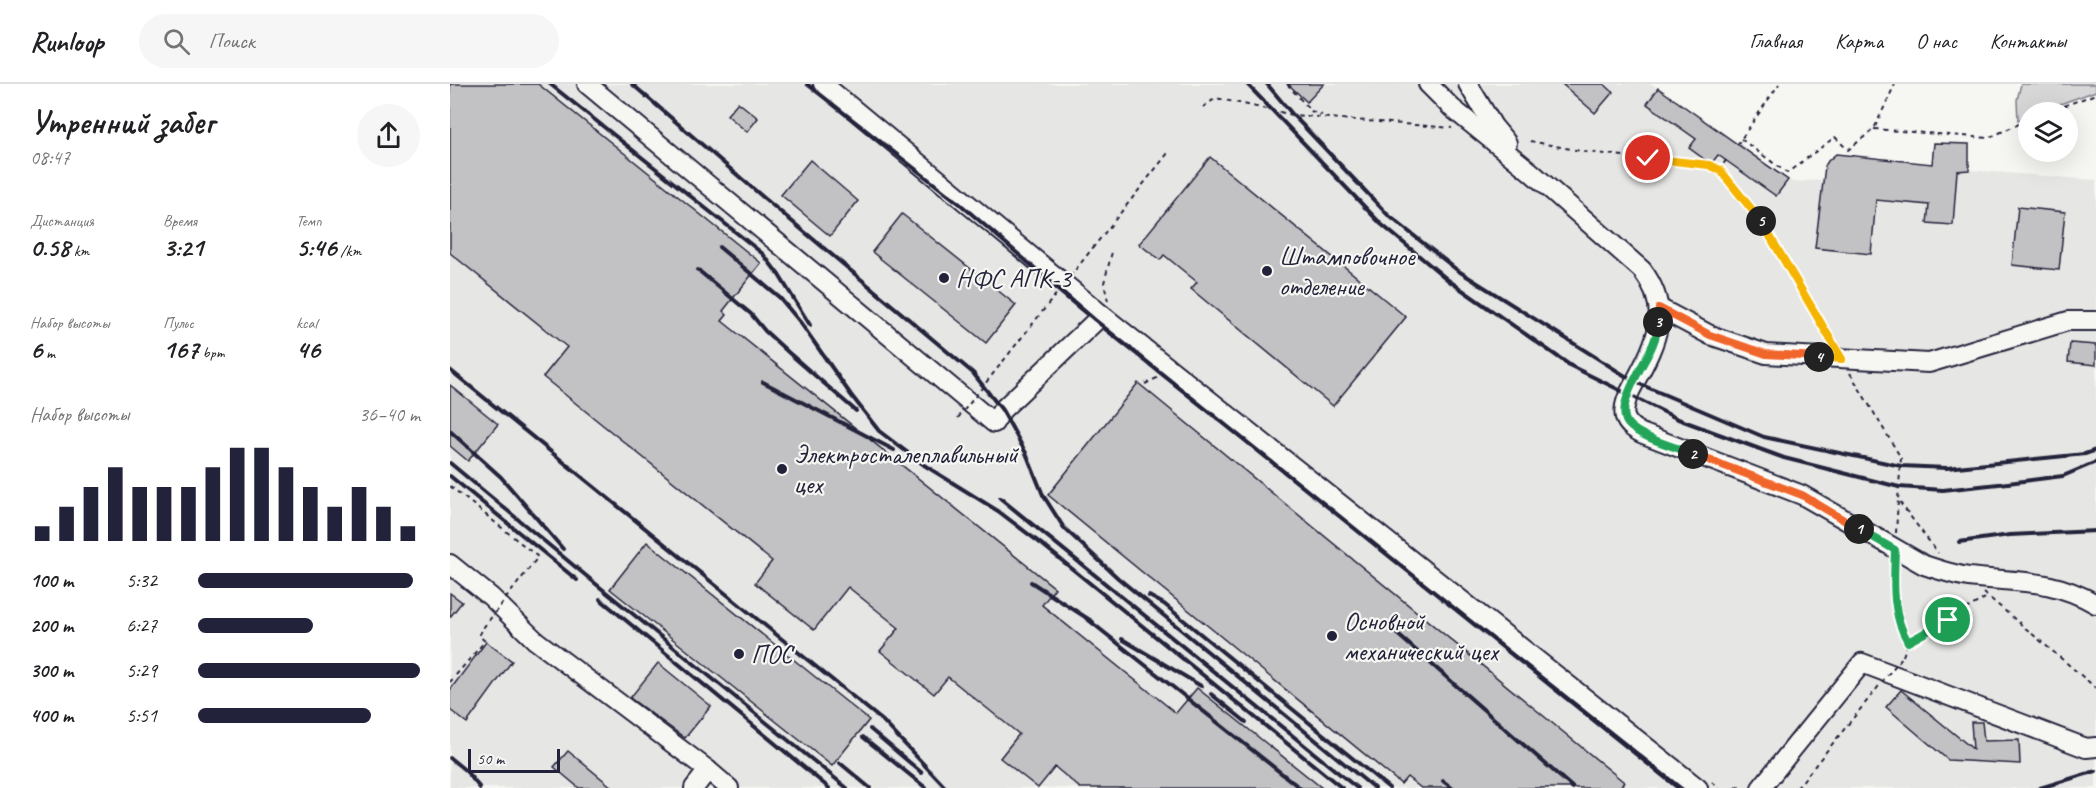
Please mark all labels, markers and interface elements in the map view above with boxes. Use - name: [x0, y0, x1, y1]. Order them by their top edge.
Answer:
- search box: [139, 14, 559, 68]
- text: Runloop: [30, 24, 103, 59]
- icon: search: [160, 25, 193, 58]
- text: Поиск: [208, 27, 255, 55]
- text: Главная: [1749, 28, 1802, 54]
- text: Карта: [1835, 28, 1883, 54]
- text: О нас: [1916, 28, 1957, 54]
- text: Контакты: [1990, 28, 2066, 54]
- text: Утренний забег: [30, 101, 214, 143]
- map controls: [2018, 102, 2078, 162]
- button: layers: [2018, 102, 2078, 162]
- button: share: [357, 104, 420, 167]
- pin: [1622, 132, 1673, 183]
- icon: check: [1631, 141, 1664, 174]
- text: 08:47: [30, 145, 70, 170]
- pin: 5: [1746, 206, 1776, 236]
- text: Дистанция: [30, 211, 94, 231]
- text: Время: [163, 211, 197, 231]
- text: Темп: [296, 211, 322, 231]
- text: 5: [1758, 211, 1764, 231]
- text: 0.58: [30, 231, 70, 264]
- text: 3:21: [163, 231, 203, 264]
- text: 5:46: [296, 231, 336, 264]
- place label: Штамповочное отделение: [1279, 240, 1416, 303]
- text: km: [70, 241, 89, 261]
- text: /km: [336, 241, 361, 261]
- place label: НФС АПК-3: [956, 262, 1073, 295]
- marker: Штамповочное отделение: [1260, 264, 1274, 278]
- marker: НФС АПК-3: [937, 271, 951, 285]
- pin: 3: [1643, 307, 1673, 337]
- text: 3: [1654, 312, 1662, 332]
- text: Набор высоты: [30, 313, 109, 333]
- text: Пульс: [163, 313, 194, 333]
- text: kcal: [296, 313, 317, 333]
- text: 6: [30, 333, 42, 366]
- text: 167: [163, 333, 199, 366]
- text: 46: [296, 333, 320, 366]
- pin: 4: [1804, 342, 1834, 372]
- text: m: [42, 343, 55, 363]
- text: bpm: [199, 343, 224, 363]
- text: 4: [1815, 347, 1823, 367]
- text: Набор высоты: [30, 402, 129, 427]
- text: 36–40 m: [359, 402, 420, 427]
- place label: Электросталеплавильный цех: [794, 438, 1020, 501]
- pin: 2: [1678, 439, 1708, 469]
- text: 2: [1689, 444, 1697, 464]
- marker: Электросталеплавильный цех: [775, 462, 789, 476]
- pin: 1: [1844, 514, 1874, 544]
- text: 1: [1855, 519, 1863, 539]
- text: 100 m: [30, 568, 73, 593]
- text: 5:32: [126, 568, 157, 593]
- pin: [1922, 594, 1973, 645]
- icon: arrive: [1931, 603, 1964, 636]
- place label: Основной механический цех: [1344, 605, 1500, 668]
- text: 200 m: [30, 613, 73, 638]
- text: 6:27: [126, 613, 157, 638]
- marker: Основной механический цех: [1325, 629, 1339, 643]
- place label: ПОС: [751, 638, 796, 671]
- marker: ПОС: [732, 647, 746, 661]
- text: 300 m: [30, 658, 73, 683]
- text: 5:29: [126, 658, 157, 683]
- text: 400 m: [30, 703, 73, 728]
- text: 5:51: [126, 703, 157, 728]
- scale bar: [468, 746, 560, 774]
- text: 50 m: [477, 749, 504, 769]

